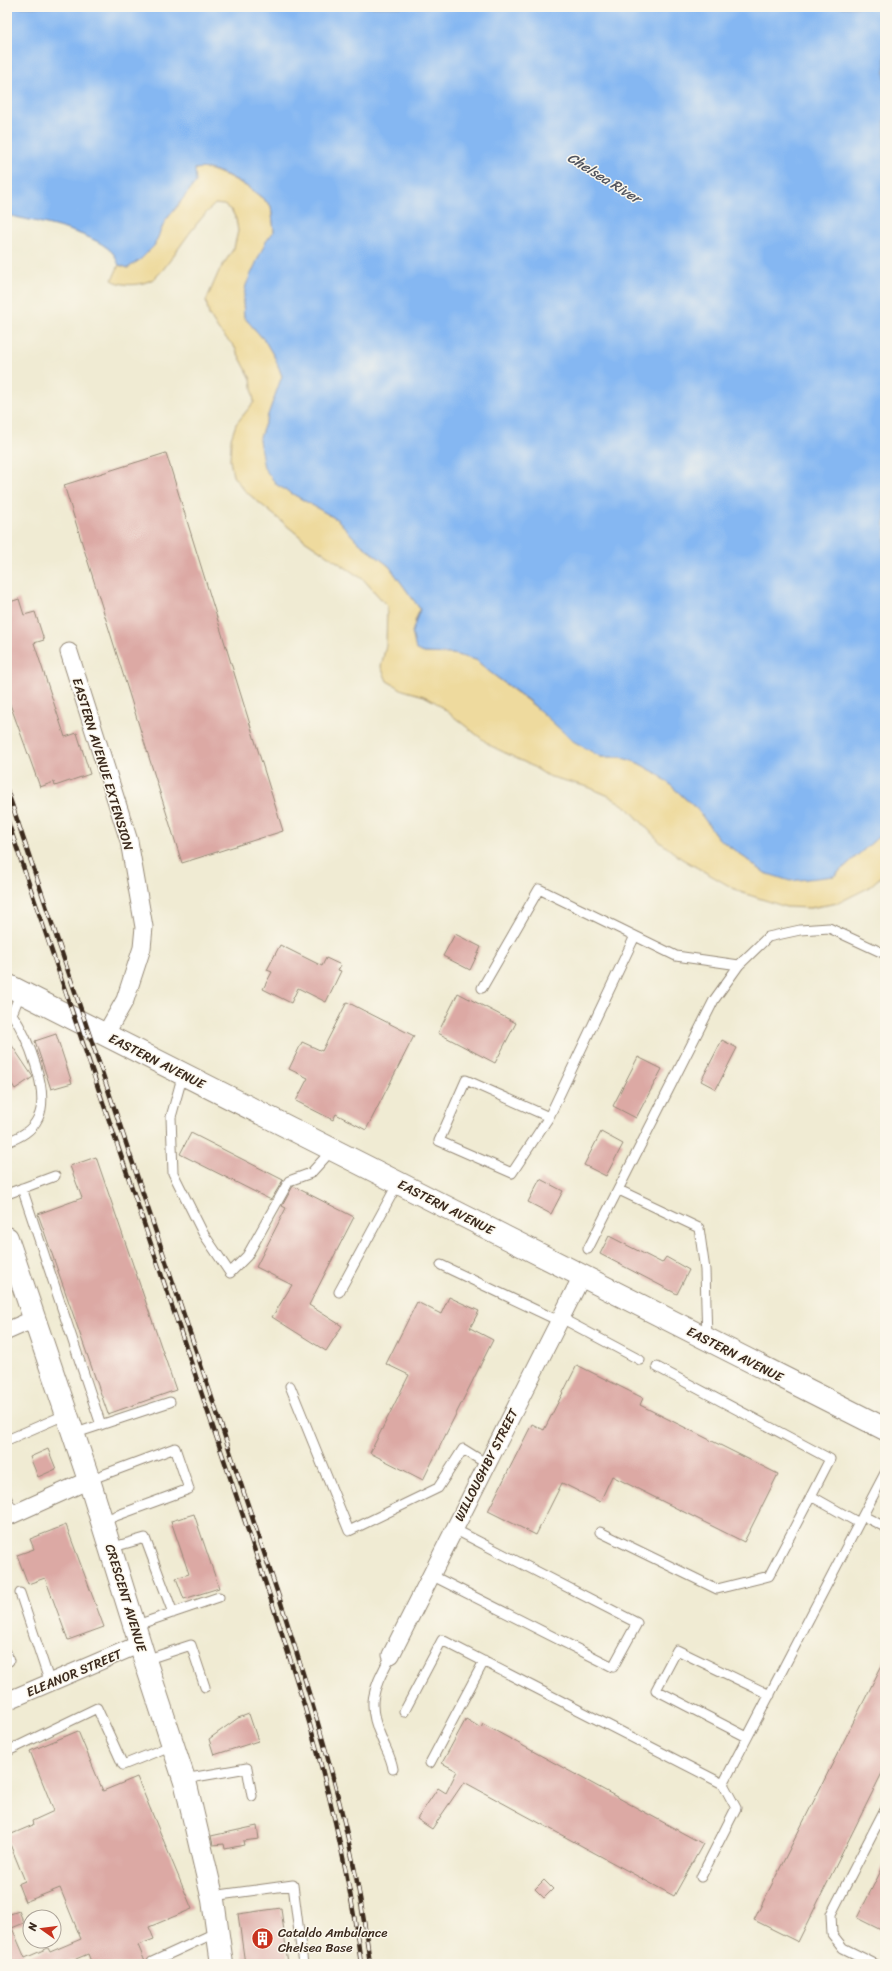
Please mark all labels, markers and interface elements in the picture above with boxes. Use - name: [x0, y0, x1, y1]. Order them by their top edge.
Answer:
- water label: Chelsea River: [562, 145, 648, 212]
- street label: EASTERN AVENUE EXTENSION: [66, 675, 140, 853]
- street label: EASTERN AVENUE: [104, 1027, 210, 1096]
- street label: EASTERN AVENUE: [393, 1173, 499, 1242]
- street label: EASTERN AVENUE: [682, 1320, 788, 1389]
- street label: WILLOUGHBY STREET: [448, 1404, 525, 1525]
- street label: CRESCENT AVENUE: [99, 1541, 154, 1656]
- street label: ELEANOR STREET: [23, 1642, 126, 1704]
- north arrow: [22, 1909, 62, 1949]
- text: N: [22, 1920, 43, 1934]
- place label: Cataldo Ambulance Chelsea Base: [278, 1921, 388, 1959]
- building icon: Cataldo Ambulance Chelsea Base: [250, 1926, 276, 1952]

